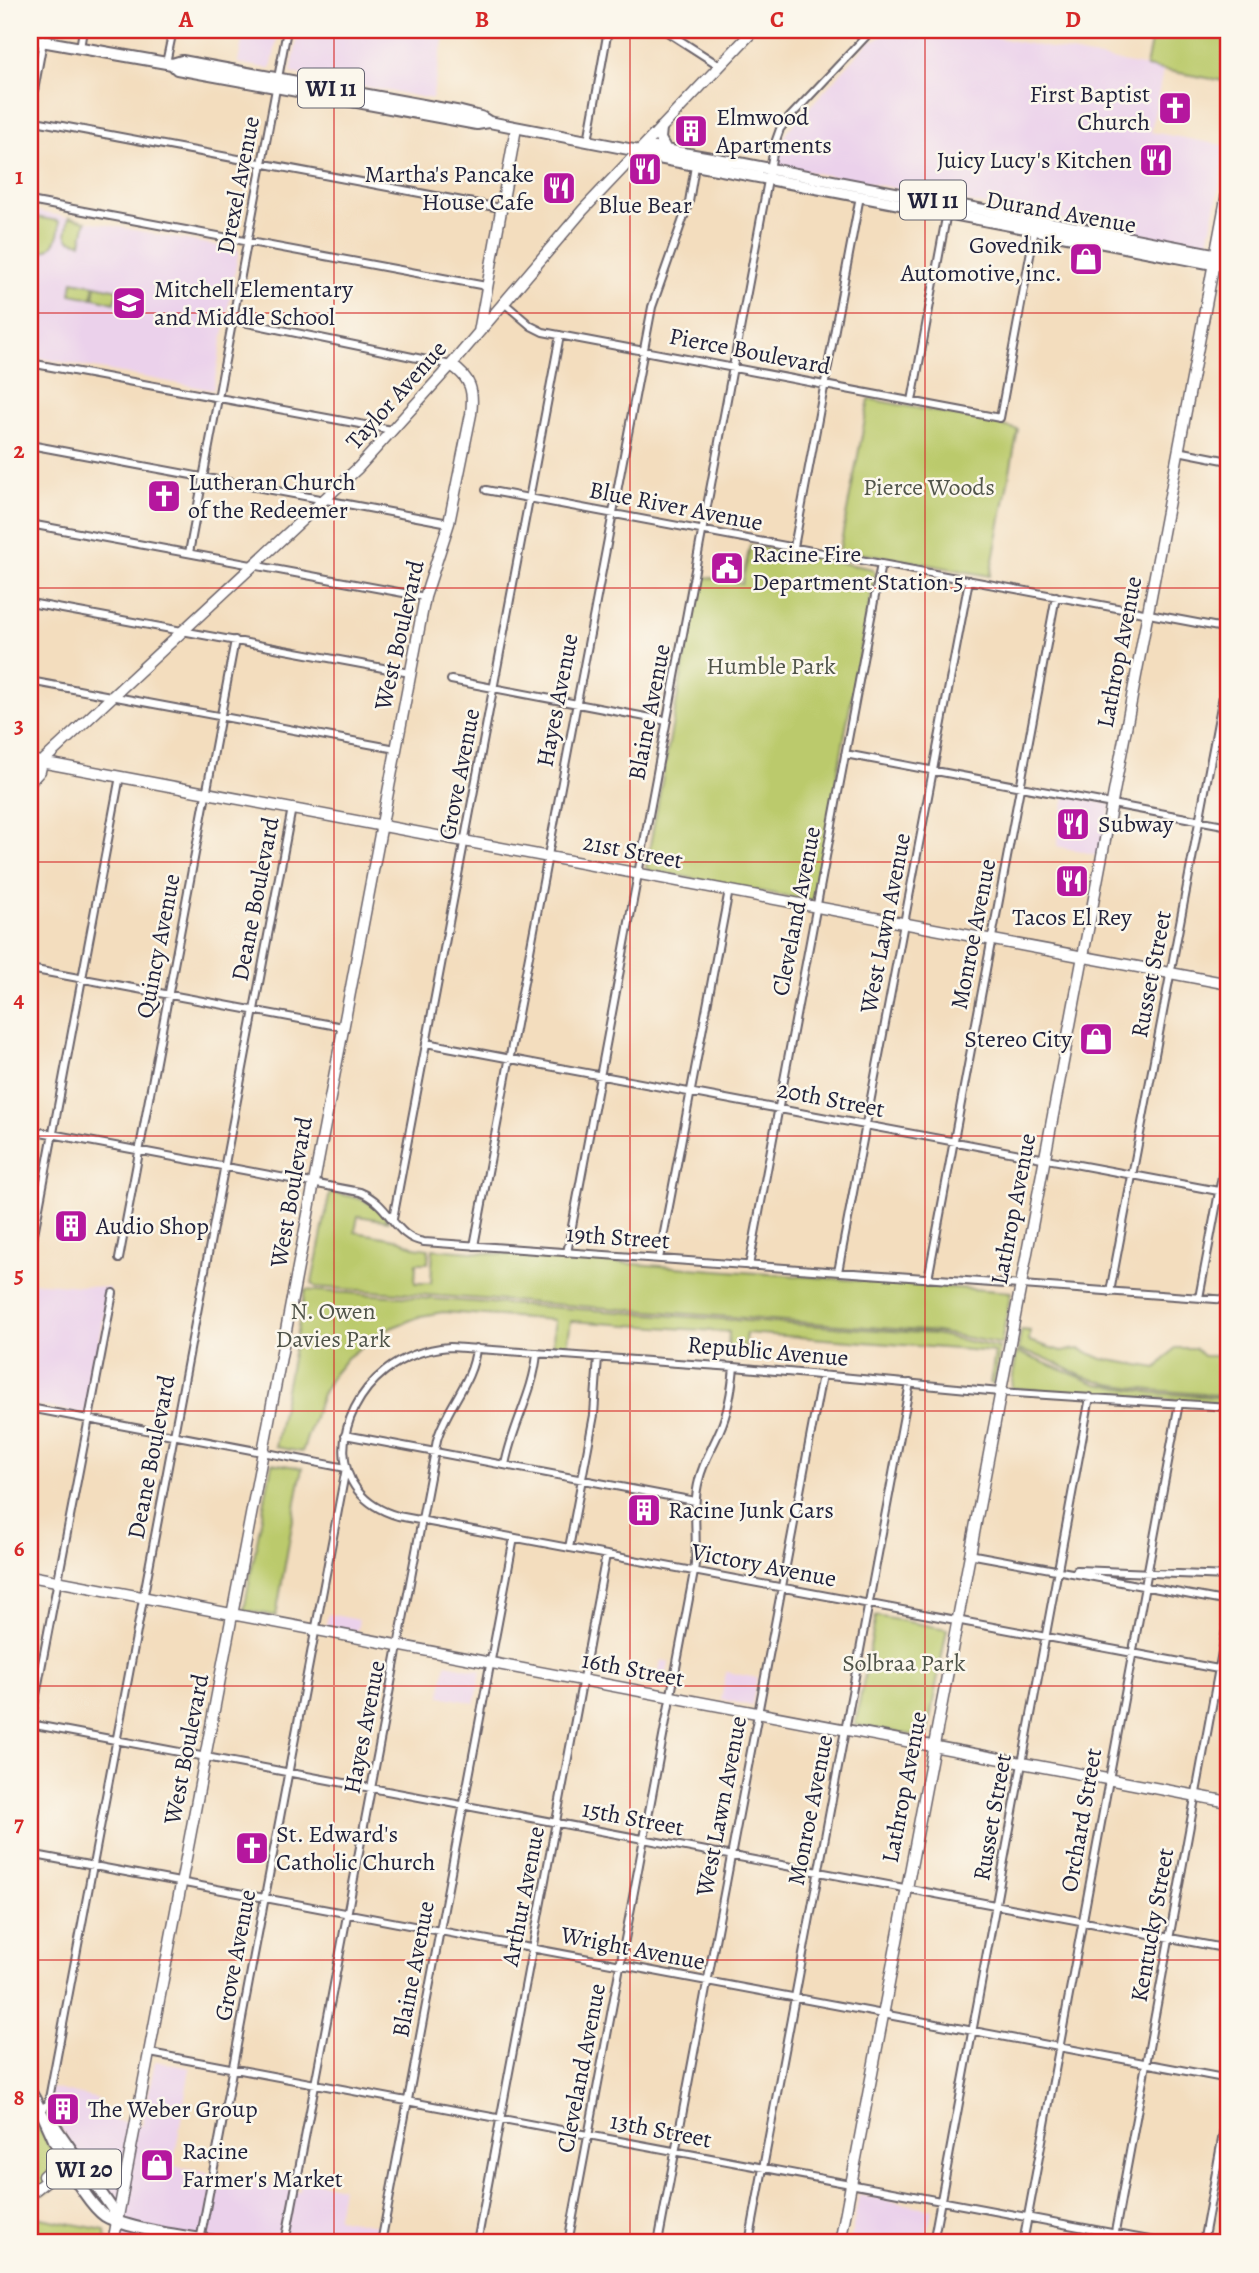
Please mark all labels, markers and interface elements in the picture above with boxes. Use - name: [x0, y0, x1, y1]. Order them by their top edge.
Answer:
- text: A: [178, 4, 194, 35]
- text: B: [475, 4, 489, 35]
- text: C: [770, 4, 784, 35]
- text: D: [1065, 4, 1081, 35]
- road number: WI 11: [298, 68, 364, 108]
- place label: First Baptist Church: [1029, 78, 1150, 138]
- church icon: First Baptist Church: [1156, 89, 1194, 127]
- place label: Elmwood Apartments: [715, 101, 832, 161]
- building icon: Elmwood Apartments: [672, 112, 710, 150]
- street label: Drexel Avenue: [209, 113, 267, 257]
- restaurant icon: Juicy Lucy's Kitchen: [1137, 141, 1175, 179]
- place label: Juicy Lucy's Kitchen: [937, 144, 1132, 176]
- restaurant icon: Blue Bear: [626, 150, 664, 188]
- place label: Martha's Pancake House Cafe: [365, 158, 534, 218]
- text: 1: [15, 161, 23, 192]
- restaurant icon: Martha's Pancake House Cafe: [540, 169, 578, 207]
- road number: WI 11: [900, 181, 966, 220]
- street label: Durand Avenue: [983, 183, 1139, 241]
- place label: Blue Bear: [598, 189, 692, 221]
- place label: Govednik Automotive, inc.: [900, 229, 1062, 289]
- shop icon: Govednik Automotive, inc.: [1067, 240, 1105, 278]
- place label: Mitchell Elementary and Middle School: [154, 273, 353, 333]
- school or university icon: Mitchell Elementary and Middle School: [110, 284, 148, 322]
- street label: Pierce Boulevard: [667, 320, 834, 382]
- street label: Taylor Avenue: [338, 334, 454, 456]
- text: 2: [13, 435, 25, 466]
- place label: Lutheran Church of the Redeemer: [188, 466, 356, 526]
- park label: Pierce Woods: [863, 471, 995, 503]
- street label: Blue River Avenue: [586, 473, 766, 539]
- church icon: Lutheran Church of the Redeemer: [145, 477, 183, 515]
- place label: Racine Fire Department Station 5: [752, 538, 964, 598]
- public building icon: Racine Fire Department Station 5: [708, 549, 746, 587]
- street label: West Boulevard: [366, 557, 432, 714]
- street label: Lathrop Avenue: [1089, 573, 1149, 731]
- street label: Hayes Avenue: [528, 631, 586, 769]
- street label: Blaine Avenue: [620, 641, 678, 783]
- park label: Humble Park: [706, 650, 836, 682]
- street label: Grove Avenue: [431, 706, 487, 842]
- text: 3: [14, 710, 24, 741]
- restaurant icon: Subway: [1054, 805, 1092, 843]
- place label: Subway: [1098, 808, 1174, 840]
- street label: Deane Boulevard: [223, 814, 287, 984]
- street label: Cleveland Avenue: [764, 824, 828, 998]
- street label: 21st Street: [580, 826, 686, 876]
- street label: West Lawn Avenue: [852, 830, 918, 1017]
- street label: Monroe Avenue: [943, 856, 1003, 1012]
- restaurant icon: Tacos El Rey: [1053, 862, 1091, 900]
- street label: Quincy Avenue: [128, 871, 188, 1021]
- place label: Tacos El Rey: [1012, 901, 1132, 933]
- street label: Russet Street: [1123, 908, 1179, 1040]
- text: 4: [14, 984, 25, 1015]
- shop icon: Stereo City: [1077, 1020, 1115, 1058]
- place label: Stereo City: [964, 1023, 1072, 1055]
- street label: 20th Street: [775, 1073, 887, 1125]
- street label: West Boulevard: [262, 1114, 320, 1271]
- street label: Lathrop Avenue: [983, 1130, 1043, 1288]
- building icon: Audio Shop: [52, 1207, 90, 1245]
- place label: Audio Shop: [95, 1210, 209, 1242]
- street label: 19th Street: [565, 1217, 671, 1257]
- text: 5: [14, 1259, 24, 1290]
- park label: N. Owen Davies Park: [275, 1295, 391, 1355]
- street label: Republic Avenue: [686, 1328, 850, 1374]
- street label: Deane Boulevard: [119, 1372, 183, 1542]
- building icon: Racine Junk Cars: [625, 1491, 663, 1529]
- place label: Racine Junk Cars: [668, 1494, 834, 1526]
- text: 6: [14, 1533, 25, 1564]
- street label: Victory Avenue: [688, 1535, 839, 1595]
- street label: 16th Street: [579, 1643, 687, 1695]
- park label: Solbraa Park: [842, 1647, 966, 1679]
- street label: Hayes Avenue: [335, 1658, 393, 1796]
- street label: West Boulevard: [156, 1671, 216, 1828]
- street label: Lathrop Avenue: [874, 1708, 934, 1866]
- street label: West Lawn Avenue: [688, 1713, 754, 1900]
- street label: Monroe Avenue: [780, 1732, 840, 1888]
- street label: Orchard Street: [1053, 1746, 1109, 1894]
- street label: Russet Street: [965, 1751, 1019, 1883]
- street label: 15th Street: [579, 1792, 687, 1844]
- text: 7: [14, 1808, 24, 1839]
- place label: St. Edward's Catholic Church: [276, 1818, 435, 1878]
- street label: Arthur Avenue: [494, 1823, 552, 1970]
- church icon: St. Edward's Catholic Church: [233, 1829, 271, 1867]
- street label: Kentucky Street: [1123, 1845, 1181, 2004]
- street label: Grove Avenue: [207, 1887, 263, 2023]
- street label: Blaine Avenue: [384, 1898, 442, 2040]
- street label: Wright Avenue: [557, 1918, 708, 1978]
- street label: Cleveland Avenue: [549, 1981, 613, 2155]
- text: 8: [13, 2082, 25, 2113]
- building icon: The Weber Group: [44, 2090, 82, 2128]
- place label: The Weber Group: [88, 2093, 258, 2125]
- street label: 13th Street: [608, 2104, 715, 2156]
- place label: Racine Farmer's Market: [182, 2135, 343, 2195]
- shop icon: Racine Farmer's Market: [138, 2146, 176, 2184]
- road number: WI 20: [47, 2150, 121, 2188]

